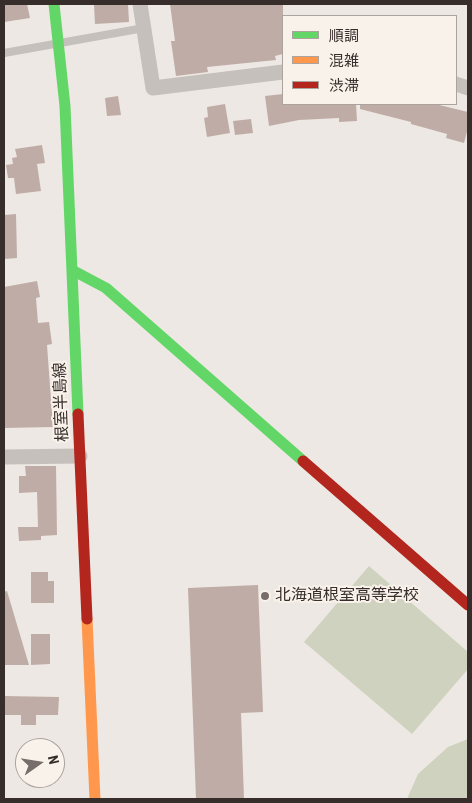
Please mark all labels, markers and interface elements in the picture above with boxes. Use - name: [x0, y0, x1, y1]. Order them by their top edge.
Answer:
- legend: [282, 15, 457, 105]
- text: 順調: [329, 27, 359, 45]
- text: 混雑: [329, 52, 359, 70]
- text: 渋滞: [329, 77, 359, 95]
- street label: 根室半島線: [51, 362, 73, 442]
- place label: 北海道根室高等学校: [275, 586, 419, 606]
- marker: 北海道根室高等学校: [259, 590, 271, 602]
- north arrow: [15, 738, 65, 788]
- text: N: [45, 754, 62, 766]

